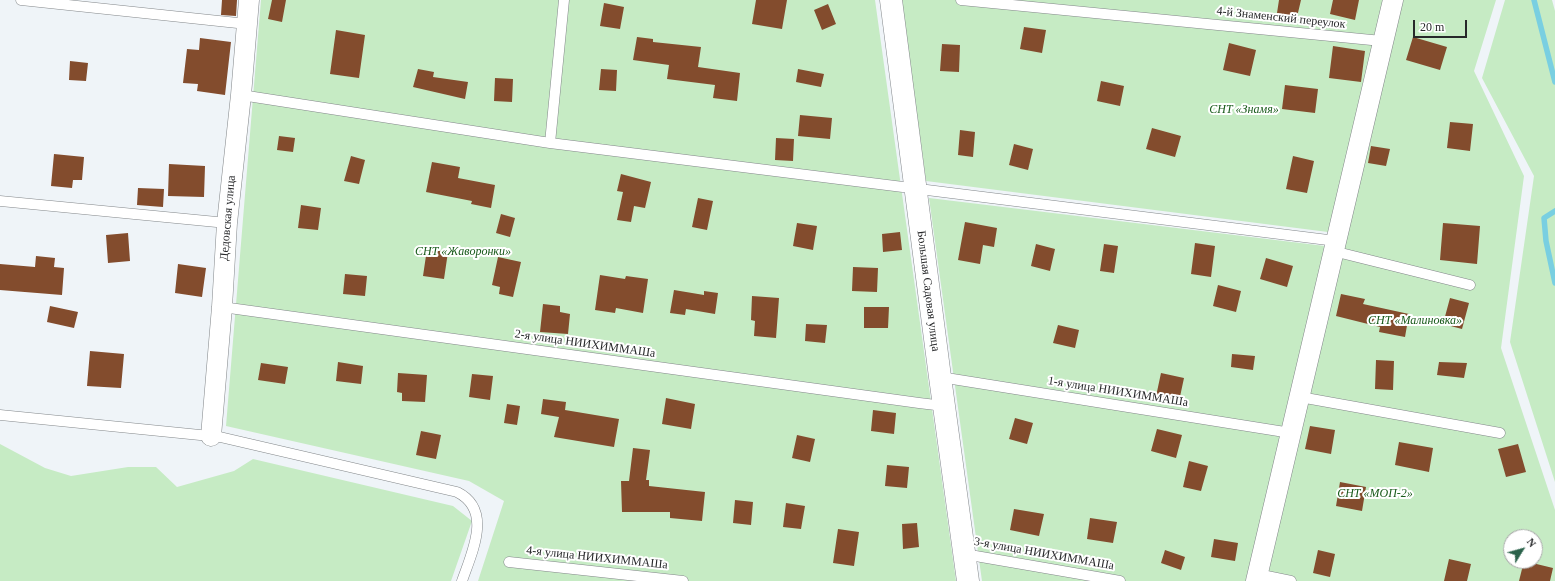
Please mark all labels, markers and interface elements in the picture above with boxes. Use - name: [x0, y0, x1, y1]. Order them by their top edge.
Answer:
- street label: 4-й Знаменский переулок: [1216, 4, 1346, 32]
- scale bar: [1415, 12, 1469, 38]
- text: 20 m: [1420, 20, 1444, 34]
- park label: СНТ «Знамя»: [1209, 103, 1279, 117]
- street label: Дедовская улица: [217, 175, 239, 261]
- street label: Большая Садовая улица: [913, 230, 943, 352]
- park label: СНТ «Жаворонки»: [415, 245, 511, 259]
- park label: СНТ «Малиновка»: [1368, 314, 1462, 328]
- street label: 2-я улица НИИХИММАШа: [514, 327, 656, 361]
- street label: 1-я улица НИИХИММАШа: [1047, 374, 1189, 410]
- park label: СНТ «МОП-2»: [1337, 487, 1413, 501]
- north arrow: [1503, 529, 1543, 569]
- street label: 3-я улица НИИХИММАШа: [973, 535, 1115, 573]
- text: N: [1525, 536, 1539, 549]
- street label: 4-я улица НИИХИММАШа: [526, 543, 668, 573]

